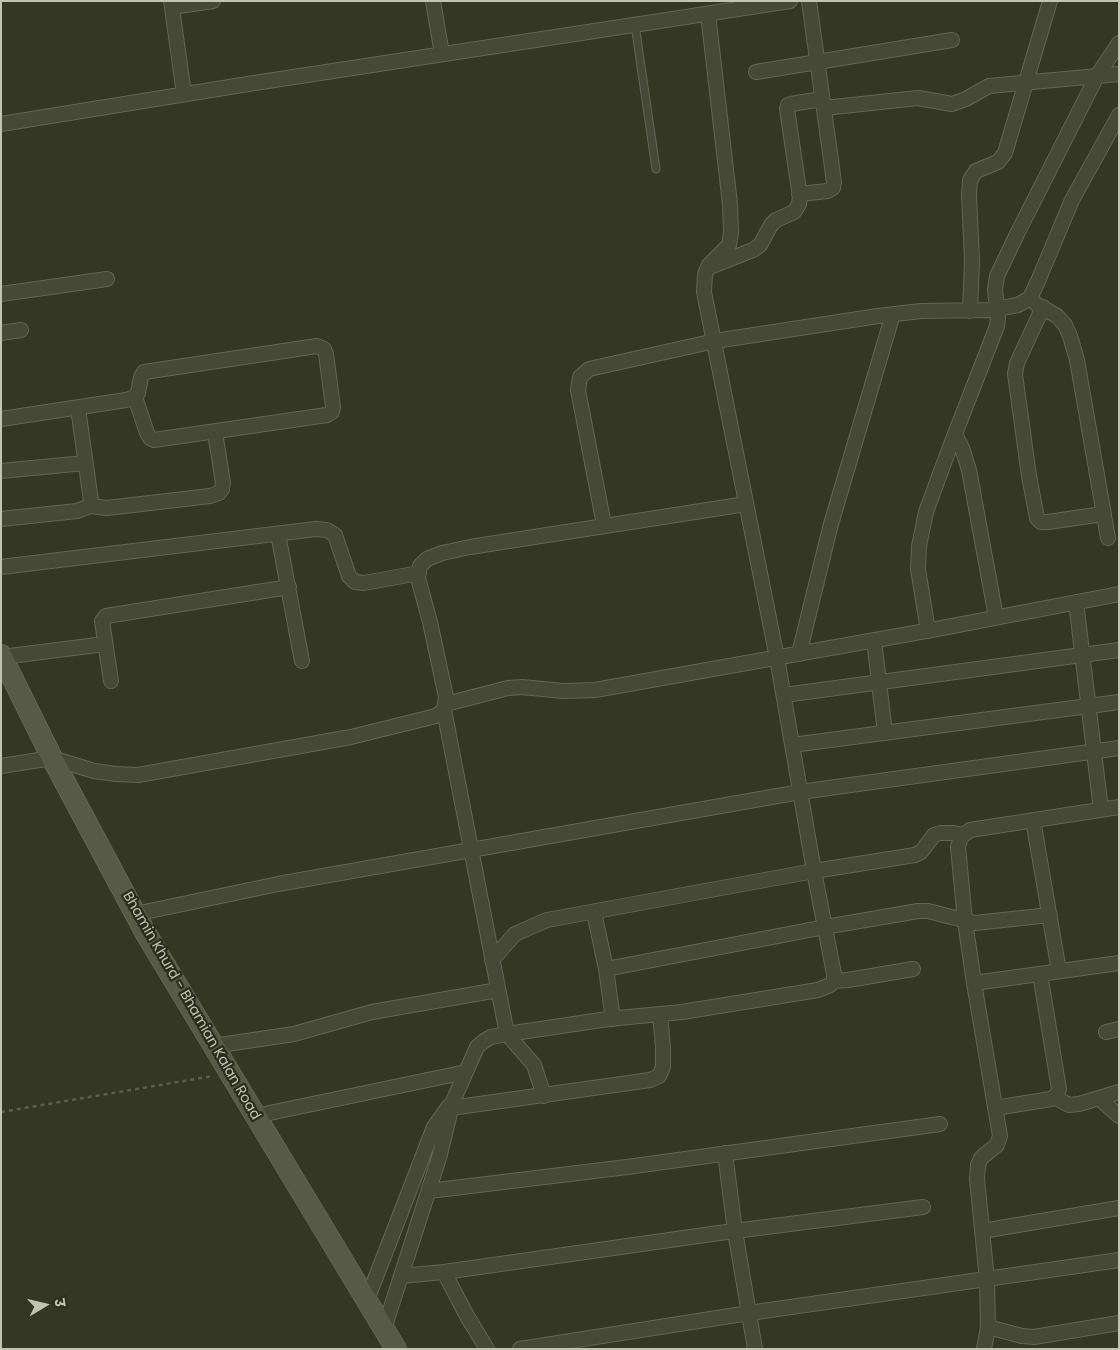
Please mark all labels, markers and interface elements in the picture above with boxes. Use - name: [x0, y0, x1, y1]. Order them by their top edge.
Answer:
- street label: Bhamin Khurd - Bhamian Kalan Road: [119, 889, 263, 1123]
- north arrow: [20, 1280, 70, 1330]
- text: उ: [49, 1297, 70, 1308]

